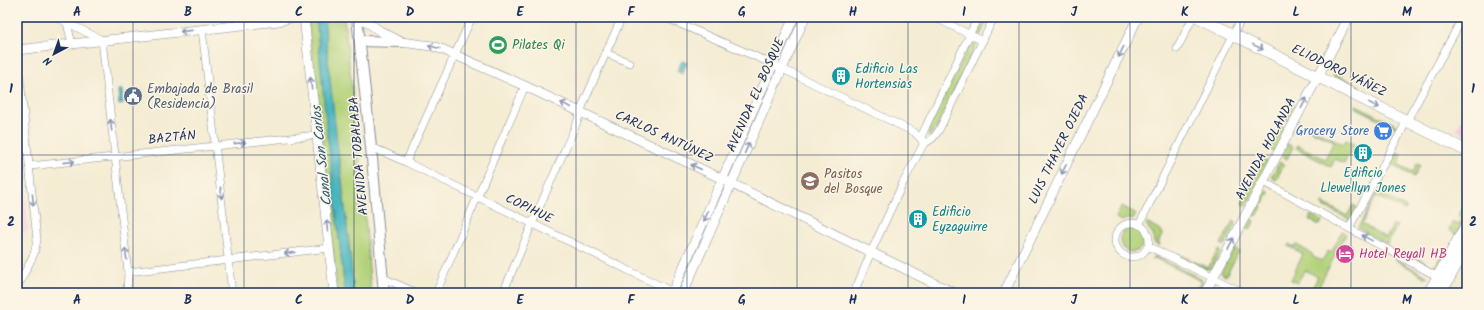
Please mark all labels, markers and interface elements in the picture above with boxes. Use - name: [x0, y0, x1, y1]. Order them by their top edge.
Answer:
- text: A: [73, 2, 81, 23]
- text: B: [184, 2, 192, 23]
- text: C: [295, 2, 303, 23]
- text: D: [406, 2, 415, 23]
- text: E: [516, 2, 524, 23]
- text: F: [627, 2, 635, 23]
- text: G: [738, 2, 746, 23]
- text: H: [849, 2, 858, 23]
- text: I: [962, 2, 966, 23]
- text: J: [1071, 2, 1078, 23]
- text: K: [1181, 2, 1189, 23]
- text: L: [1292, 2, 1300, 23]
- text: M: [1402, 2, 1412, 23]
- one-way arrow: [180, 27, 193, 35]
- north arrow: [34, 34, 74, 74]
- sports icon: Pilates Qi: [487, 34, 509, 56]
- street label: AVENIDA EL BOSQUE: [721, 34, 791, 156]
- place label: Pilates Qi: [512, 35, 565, 56]
- street label: ELIODORO YÁÑEZ: [1288, 39, 1390, 103]
- one-way arrow: [428, 43, 441, 50]
- one-way arrow: [1251, 44, 1263, 51]
- one-way arrow: [1117, 46, 1124, 58]
- text: N: [40, 52, 57, 70]
- place label: Edificio Las Hortensias: [855, 59, 918, 95]
- building icon: Edificio Las Hortensias: [830, 65, 852, 87]
- one-way arrow: [307, 77, 315, 90]
- text: 1: [9, 79, 13, 100]
- place label: Embajada de Brasil (Residencia): [147, 79, 253, 115]
- text: 1: [1471, 79, 1475, 100]
- public building icon: Embajada de Brasil (Residencia): [122, 85, 144, 107]
- street label: LUIS THAYER OJEDA: [1023, 90, 1095, 208]
- street label: AVENIDA HOLANDA: [1230, 94, 1302, 204]
- street label: AVENIDA TOBALABA: [343, 96, 375, 216]
- one-way arrow: [1301, 97, 1308, 109]
- one-way arrow: [560, 101, 572, 108]
- one-way arrow: [1368, 102, 1380, 109]
- water label: Canal San Carlos: [306, 103, 338, 207]
- street label: CARLOS ANTÚNEZ: [611, 105, 717, 169]
- one-way arrow: [108, 119, 115, 132]
- supermarket icon: Grocery Store: [1372, 120, 1394, 142]
- place label: Grocery Store: [1296, 121, 1369, 142]
- street label: BAZTÁN: [147, 125, 197, 151]
- one-way arrow: [233, 139, 246, 147]
- one-way arrow: [744, 142, 751, 154]
- building icon: Edificio Llewellyn Jones: [1352, 142, 1374, 164]
- one-way arrow: [62, 158, 75, 166]
- one-way arrow: [690, 163, 702, 170]
- one-way arrow: [1060, 163, 1067, 175]
- place label: Edificio Llewellyn Jones: [1320, 163, 1406, 199]
- place label: Pasitos del Bosque: [824, 164, 883, 200]
- school or university icon: Pasitos del Bosque: [799, 170, 821, 192]
- one-way arrow: [217, 186, 224, 199]
- street label: COPIHUE: [502, 188, 557, 230]
- one-way arrow: [30, 193, 37, 206]
- place label: Edificio Eyzaguirre: [932, 202, 988, 238]
- building icon: Edificio Eyzaguirre: [907, 208, 929, 230]
- one-way arrow: [702, 209, 709, 221]
- text: 2: [7, 212, 15, 233]
- text: 2: [1469, 212, 1477, 233]
- one-way arrow: [323, 220, 330, 233]
- one-way arrow: [1361, 234, 1373, 242]
- one-way arrow: [1228, 237, 1235, 249]
- hotel icon: Hotel Reyall HB: [1334, 243, 1356, 265]
- place label: Hotel Reyall HB: [1359, 244, 1447, 265]
- one-way arrow: [122, 248, 129, 261]
- one-way arrow: [284, 249, 297, 257]
- text: A: [73, 290, 81, 310]
- text: B: [184, 290, 192, 310]
- text: C: [295, 290, 303, 310]
- text: D: [406, 290, 415, 310]
- text: E: [516, 290, 524, 310]
- text: F: [627, 290, 635, 310]
- text: G: [738, 290, 746, 310]
- text: H: [849, 290, 858, 310]
- text: I: [962, 290, 966, 310]
- text: J: [1071, 290, 1078, 310]
- text: K: [1181, 290, 1189, 310]
- text: L: [1292, 290, 1300, 310]
- text: M: [1402, 290, 1412, 310]

